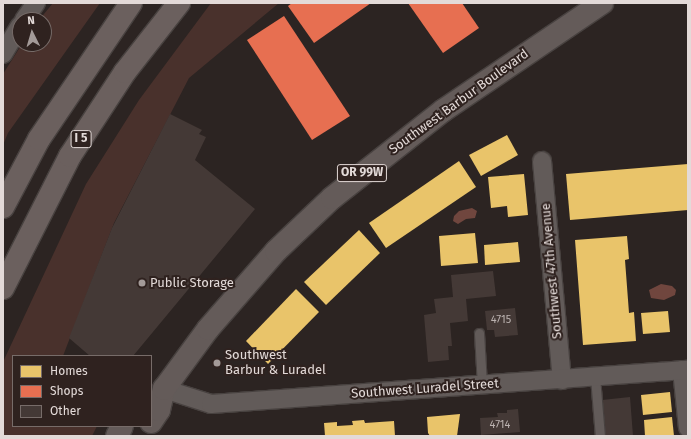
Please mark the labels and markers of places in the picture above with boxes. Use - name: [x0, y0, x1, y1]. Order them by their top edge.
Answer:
- place label: Public Storage: [150, 275, 234, 291]
- marker: Public Storage: [137, 278, 147, 288]
- place label: Southwest Barbur & Luradel: [225, 348, 326, 379]
- marker: Southwest Barbur & Luradel: [212, 358, 222, 368]

